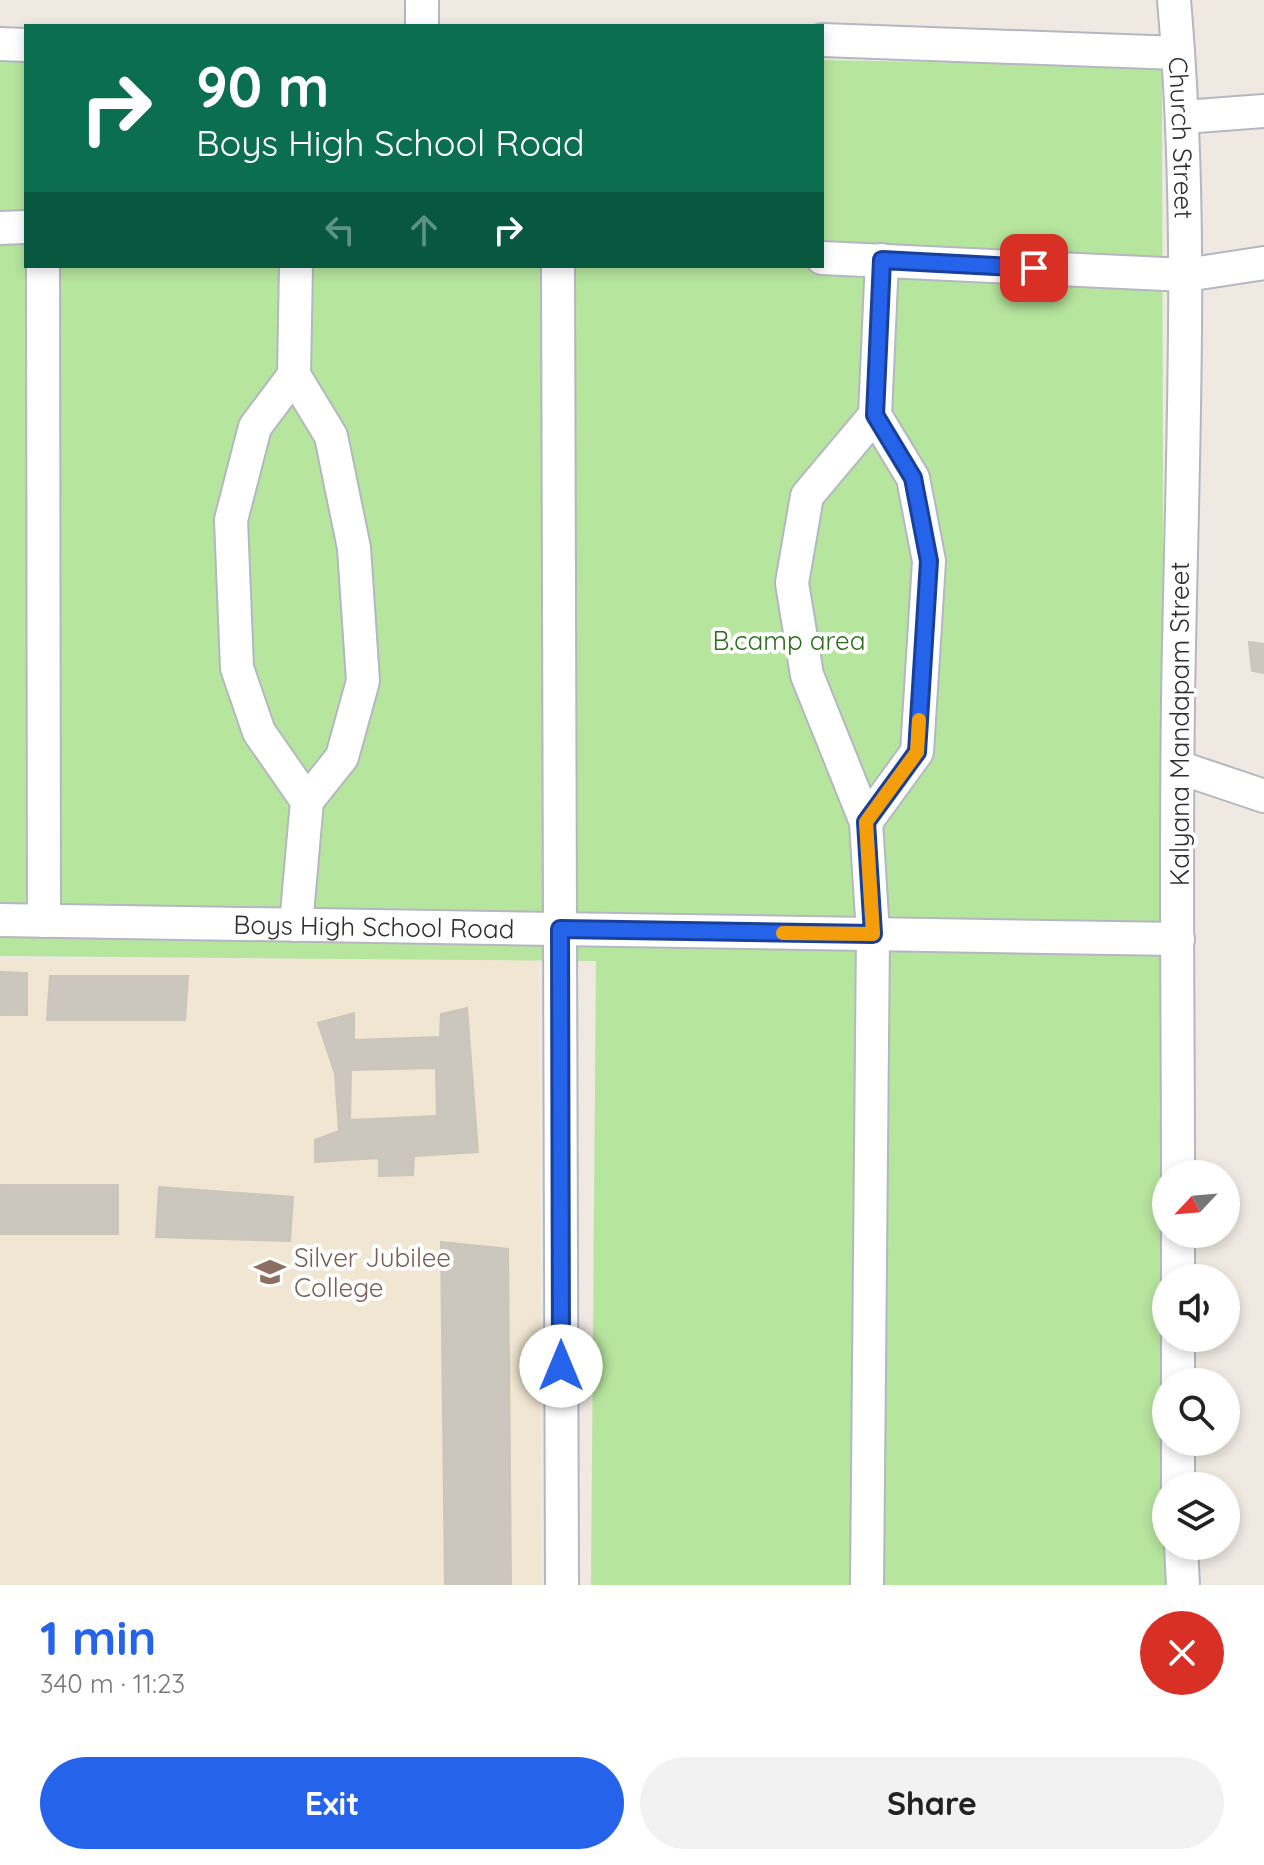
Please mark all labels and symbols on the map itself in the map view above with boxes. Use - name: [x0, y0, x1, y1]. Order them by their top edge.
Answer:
- street label: Church Street: [1162, 56, 1201, 219]
- pin: [1000, 234, 1068, 302]
- street label: Kalyana Mandapam Street: [1163, 562, 1196, 886]
- park label: B.camp area: [712, 624, 866, 657]
- street label: Boys High School Road: [233, 907, 515, 945]
- north arrow: [1152, 1160, 1240, 1248]
- place label: Silver Jubilee College: [294, 1241, 451, 1304]
- school or university icon: Silver Jubilee College: [253, 1255, 287, 1289]
- position arrow: [519, 1324, 603, 1408]

